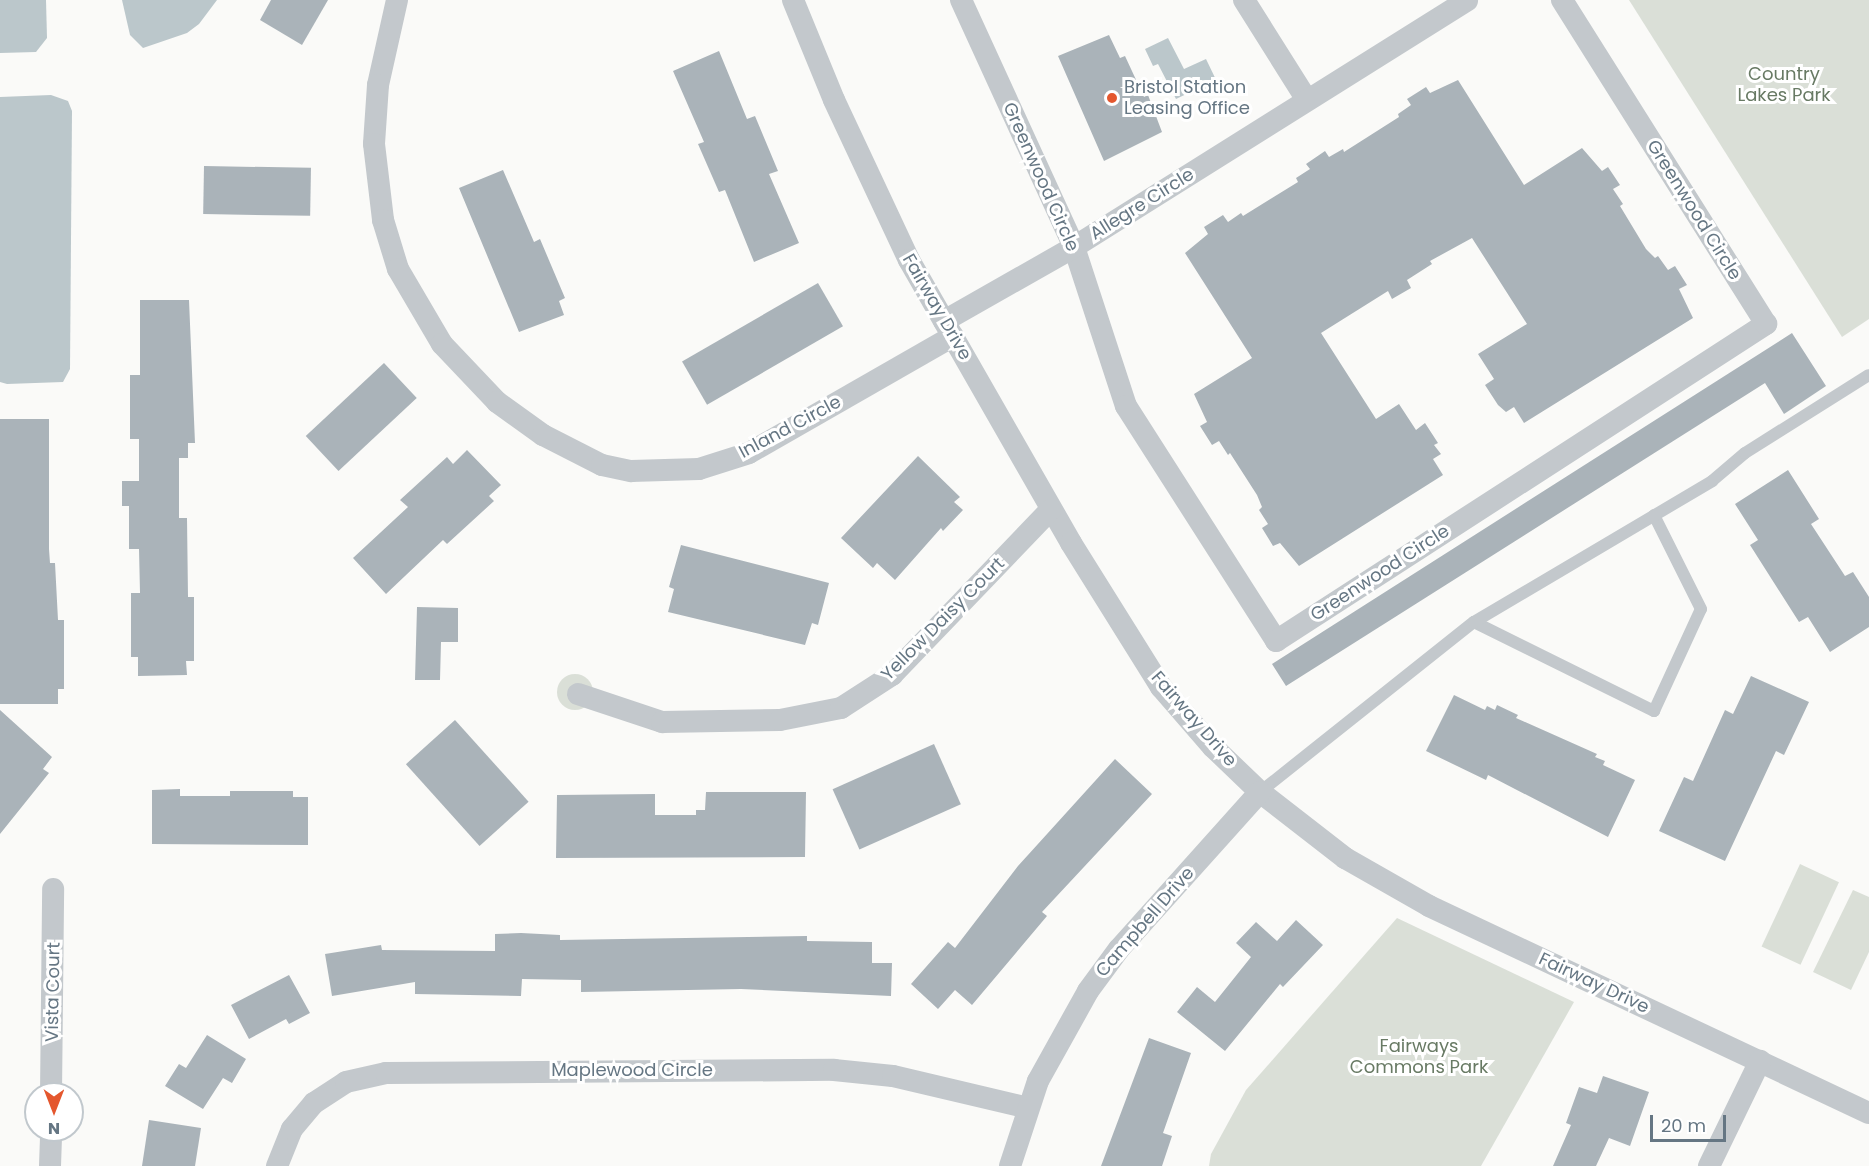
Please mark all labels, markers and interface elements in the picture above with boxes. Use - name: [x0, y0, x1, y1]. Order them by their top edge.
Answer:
- park label: Country Lakes Park: [1737, 64, 1831, 106]
- place label: Bristol Station Leasing Office: [1124, 77, 1250, 119]
- marker: Bristol Station Leasing Office: [1105, 91, 1119, 105]
- street label: Greenwood Circle: [998, 99, 1084, 255]
- street label: Greenwood Circle: [1642, 136, 1746, 284]
- street label: Allegre Circle: [1086, 163, 1198, 245]
- street label: Fairway Drive: [898, 250, 976, 364]
- street label: Inland Circle: [735, 391, 845, 463]
- street label: Greenwood Circle: [1307, 520, 1453, 626]
- street label: Yellow Daisy Court: [877, 553, 1009, 685]
- street label: Fairway Drive: [1147, 667, 1241, 771]
- street label: Campbell Drive: [1091, 863, 1199, 981]
- street label: Vista Court: [41, 942, 65, 1042]
- street label: Fairway Drive: [1535, 948, 1653, 1018]
- park label: Fairways Commons Park: [1350, 1036, 1488, 1078]
- street label: Maplewood Circle: [551, 1059, 713, 1081]
- north arrow: [24, 1082, 84, 1142]
- scale bar: [1653, 1103, 1730, 1141]
- text: 20 m: [1661, 1113, 1706, 1138]
- text: N: [48, 1117, 60, 1140]

